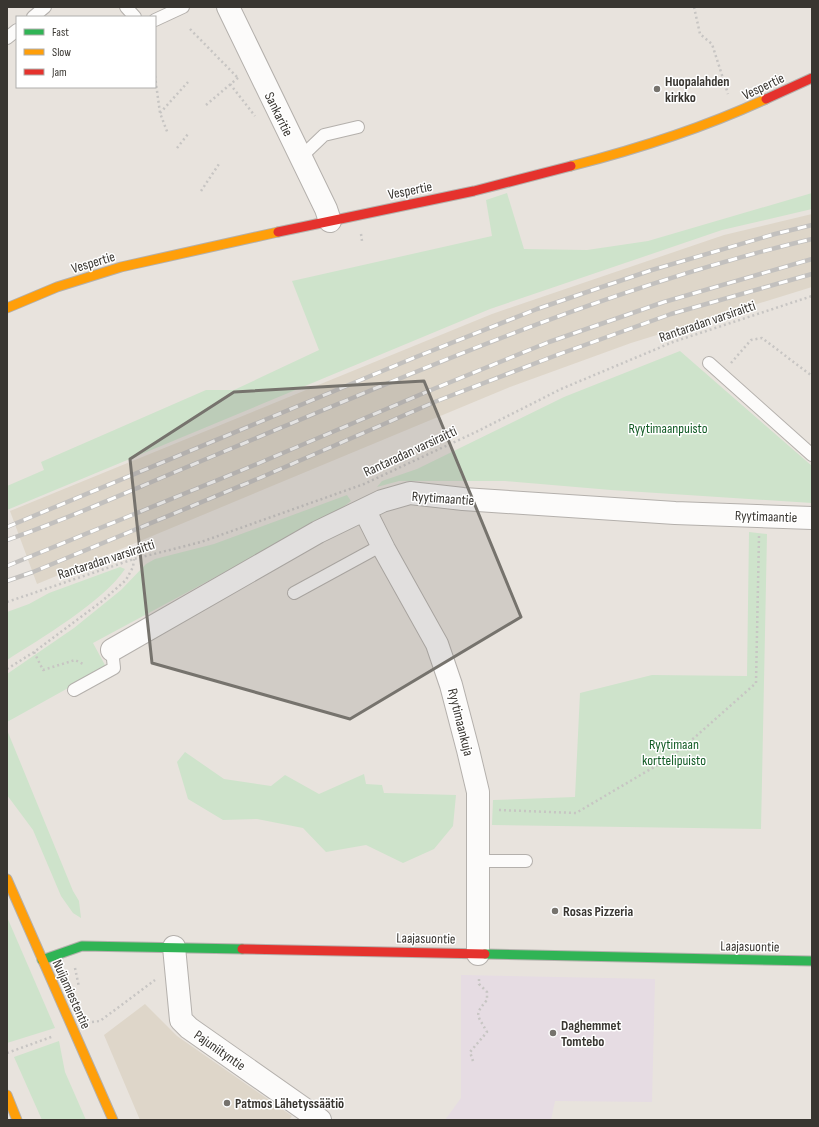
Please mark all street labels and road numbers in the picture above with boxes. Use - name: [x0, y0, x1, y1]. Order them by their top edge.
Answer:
- street label: Vespertie: [739, 69, 787, 104]
- street label: Sankaritie: [261, 89, 297, 139]
- street label: Vespertie: [387, 178, 434, 203]
- street label: Vespertie: [69, 248, 117, 277]
- street label: Rantaradan varsiraitti: [657, 297, 758, 346]
- street label: Rantaradan varsiraitti: [361, 422, 460, 480]
- street label: Ryytimaantie: [411, 488, 475, 509]
- street label: Ryytimaantie: [735, 507, 797, 526]
- street label: Rantaradan varsiraitti: [56, 536, 157, 583]
- street label: Ryytimaankuja: [444, 687, 477, 758]
- street label: Laajasuontie: [396, 929, 456, 948]
- street label: Laajasuontie: [720, 937, 780, 956]
- street label: Nuijamiestentie: [49, 957, 94, 1032]
- street label: Pajuniityntie: [191, 1027, 249, 1074]

